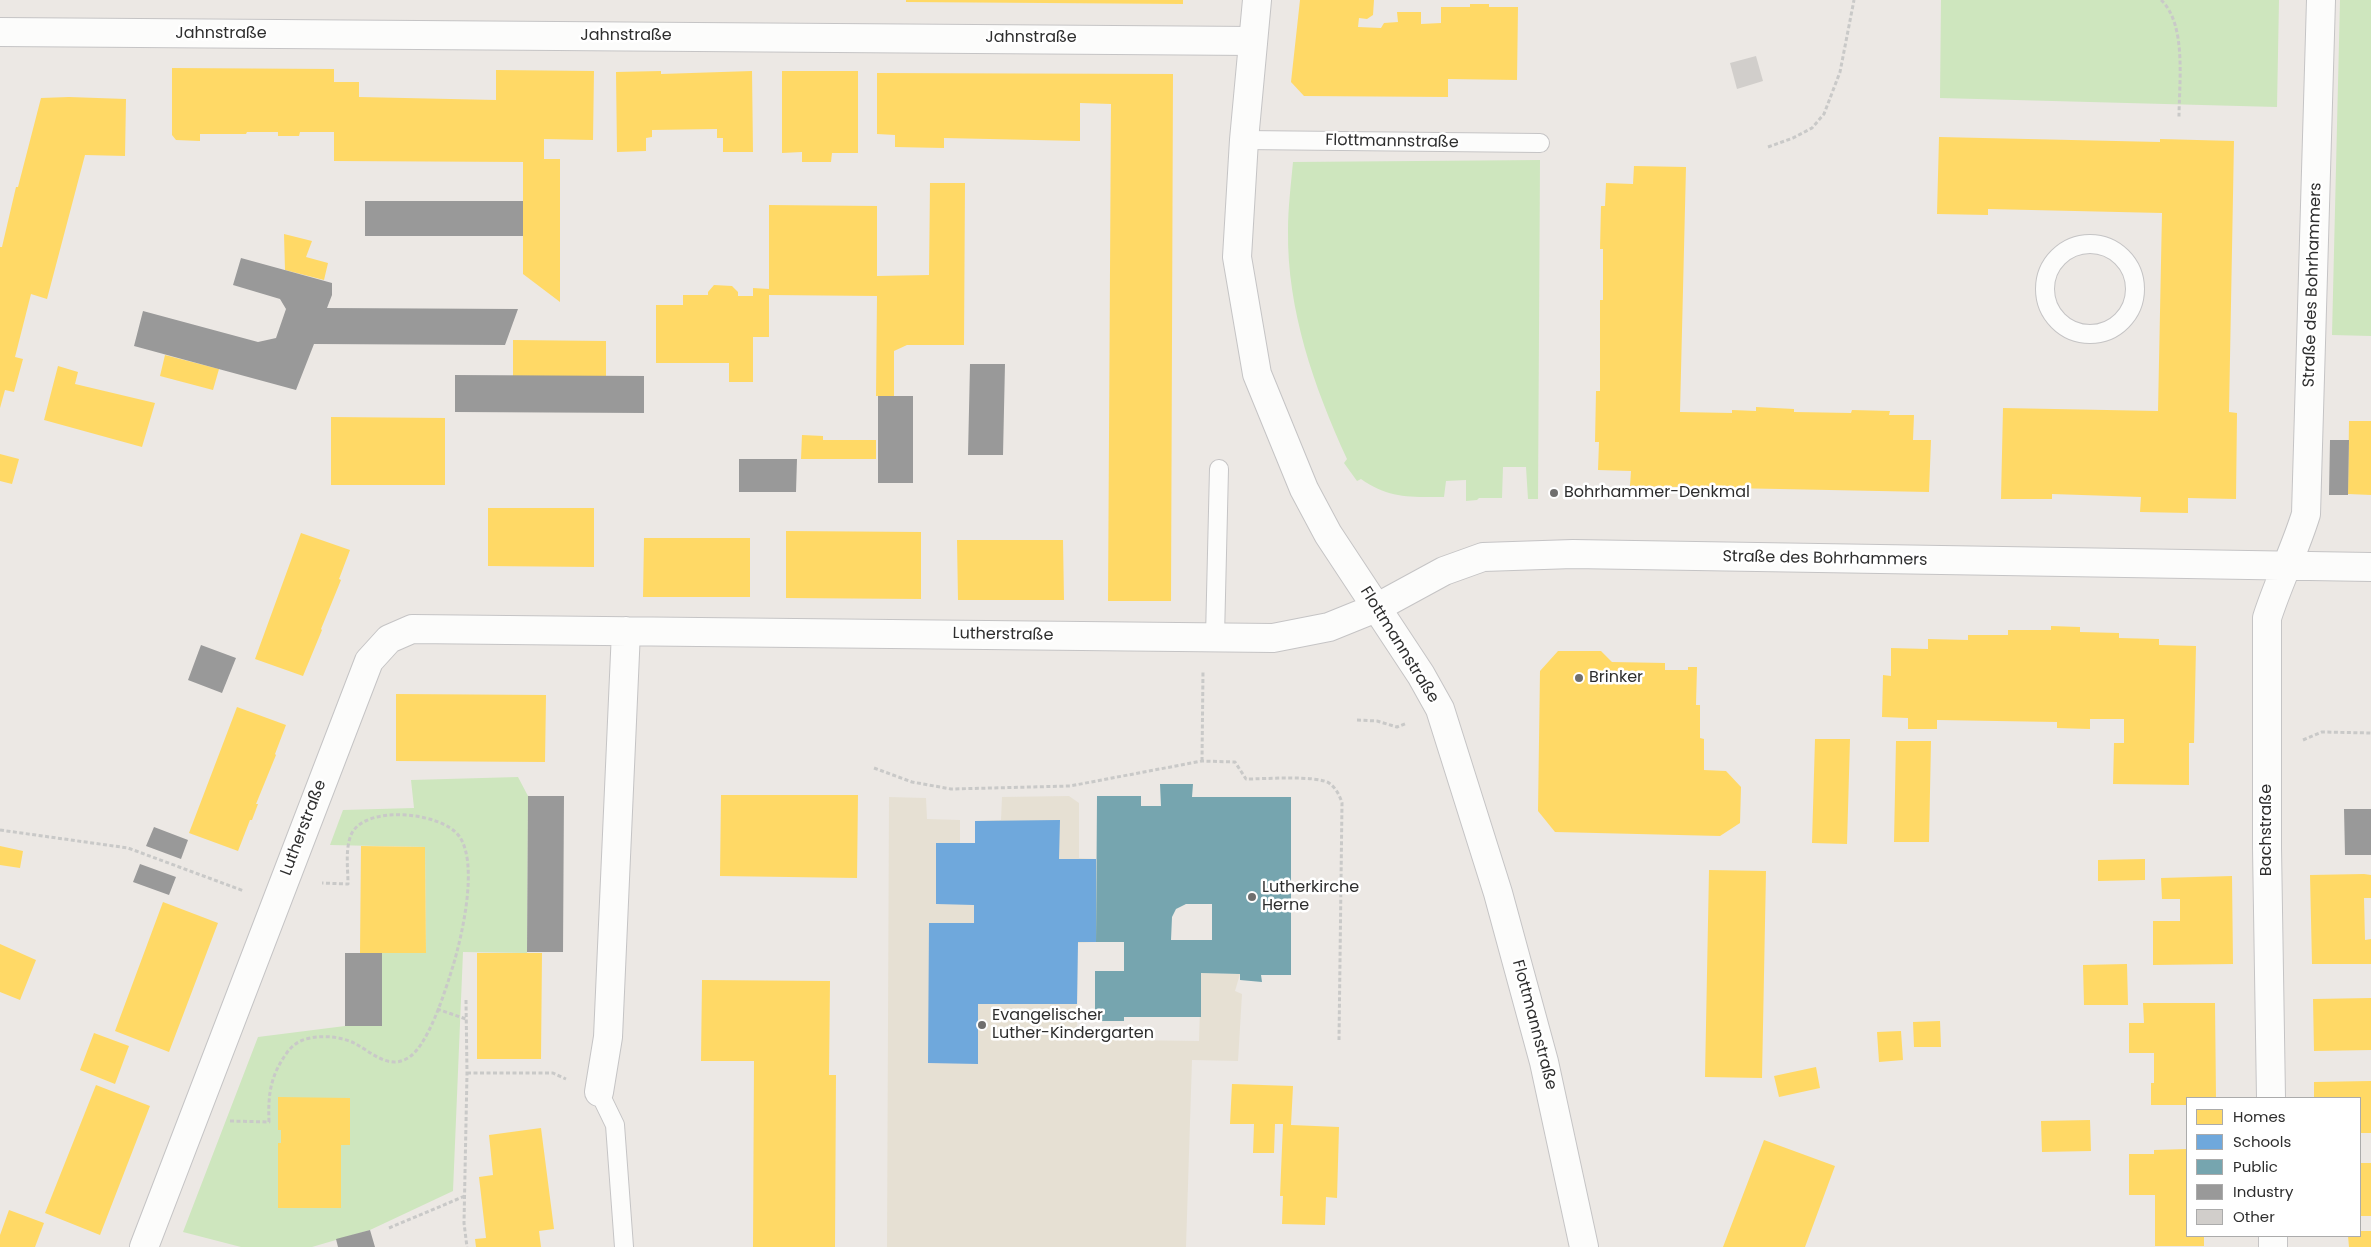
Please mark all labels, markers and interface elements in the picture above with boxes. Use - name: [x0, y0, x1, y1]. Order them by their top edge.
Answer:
- street label: Jahnstraße: [175, 24, 267, 44]
- street label: Jahnstraße: [580, 26, 672, 46]
- street label: Jahnstraße: [985, 28, 1077, 48]
- street label: Flottmannstraße: [1325, 131, 1459, 153]
- street label: Straße des Bohrhammers: [2300, 182, 2326, 388]
- place label: Bohrhammer-Denkmal: [1564, 483, 1750, 503]
- marker: Bohrhammer-Denkmal: [1548, 487, 1560, 499]
- street label: Straße des Bohrhammers: [1722, 548, 1928, 570]
- street label: Flottmannstraße: [1356, 583, 1442, 707]
- street label: Lutherstraße: [952, 625, 1054, 645]
- place label: Brinker: [1589, 668, 1643, 688]
- marker: Brinker: [1573, 672, 1585, 684]
- street label: Lutherstraße: [277, 777, 331, 879]
- street label: Bachstraße: [2257, 784, 2277, 876]
- place label: Lutherkirche Herne: [1262, 878, 1359, 916]
- marker: Lutherkirche Herne: [1246, 891, 1258, 903]
- street label: Flottmannstraße: [1507, 958, 1561, 1092]
- place label: Evangelischer Luther-Kindergarten: [992, 1006, 1154, 1044]
- marker: Evangelischer Luther-Kindergarten: [976, 1019, 988, 1031]
- legend: [2186, 1097, 2361, 1237]
- text: Homes: [2233, 1106, 2286, 1127]
- text: Schools: [2233, 1131, 2291, 1152]
- text: Public: [2233, 1156, 2278, 1177]
- text: Industry: [2233, 1181, 2293, 1202]
- text: Other: [2233, 1206, 2275, 1227]

